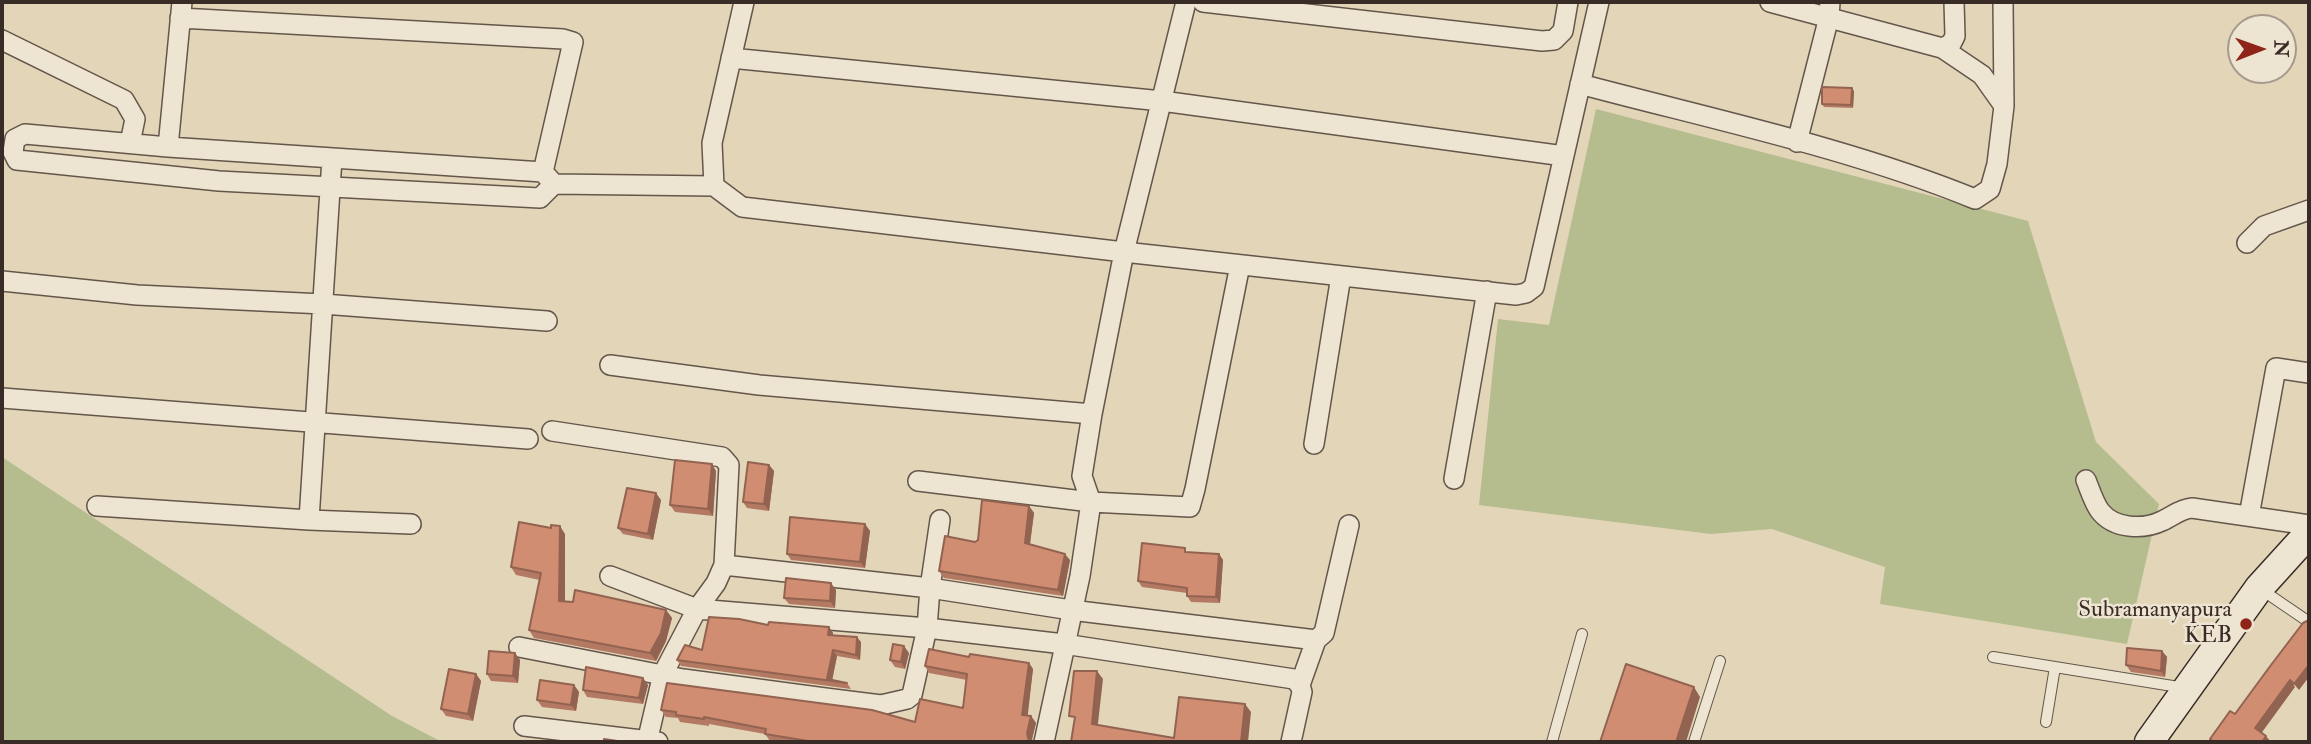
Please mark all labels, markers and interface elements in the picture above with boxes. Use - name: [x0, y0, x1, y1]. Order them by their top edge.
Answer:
- north arrow: [2227, 14, 2297, 84]
- text: N: [2269, 40, 2293, 57]
- place label: Subramanyapura KEB: [2078, 597, 2232, 651]
- marker: Subramanyapura KEB: [2238, 616, 2254, 632]

